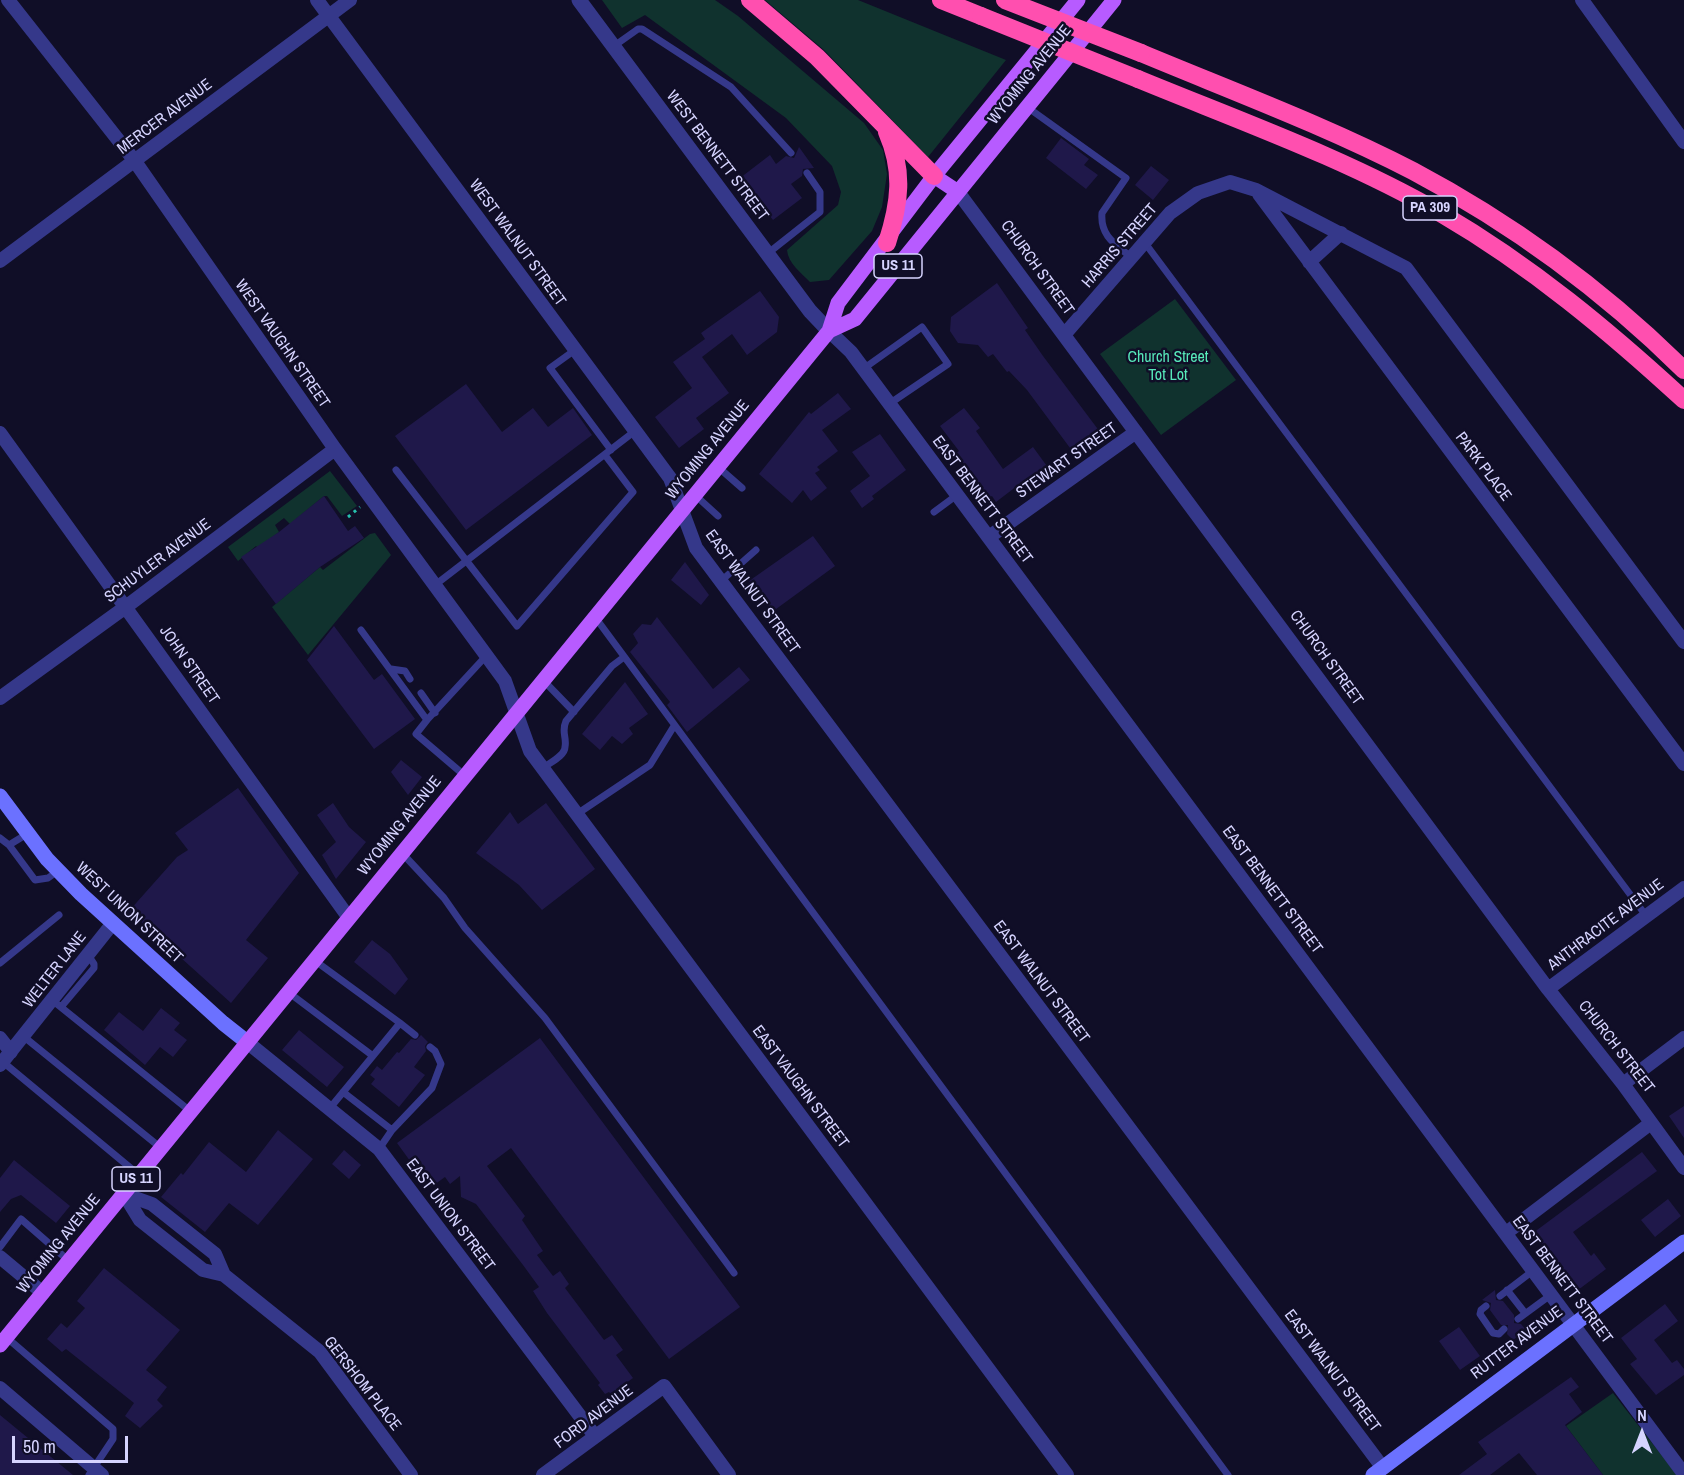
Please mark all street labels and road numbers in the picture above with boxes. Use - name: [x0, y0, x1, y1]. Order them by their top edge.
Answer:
- street label: WYOMING AVENUE: [984, 21, 1076, 129]
- street label: MERCER AVENUE: [114, 75, 216, 159]
- street label: WEST BENNETT STREET: [662, 87, 772, 225]
- street label: WEST WALNUT STREET: [465, 176, 569, 310]
- road number: PA 309: [1403, 196, 1457, 220]
- street label: HARRIS STREET: [1078, 200, 1162, 292]
- street label: CHURCH STREET: [996, 217, 1078, 319]
- road number: US 11: [874, 254, 922, 278]
- street label: WEST VAUGHN STREET: [231, 276, 333, 412]
- street label: WYOMING AVENUE: [662, 396, 754, 504]
- street label: STEWART STREET: [1013, 419, 1121, 503]
- street label: PARK PLACE: [1451, 429, 1515, 505]
- street label: EAST BENNETT STREET: [928, 433, 1036, 567]
- street label: SCHUYLER AVENUE: [101, 515, 215, 607]
- street label: EAST WALNUT STREET: [701, 526, 803, 658]
- street label: CHURCH STREET: [1285, 607, 1367, 709]
- street label: JOHN STREET: [155, 622, 223, 708]
- street label: WYOMING AVENUE: [354, 772, 446, 880]
- street label: EAST BENNETT STREET: [1218, 823, 1326, 957]
- street label: WEST UNION STREET: [72, 859, 186, 967]
- street label: ANTHRACITE AVENUE: [1544, 875, 1668, 975]
- street label: EAST WALNUT STREET: [989, 917, 1093, 1047]
- street label: WELTER LANE: [19, 928, 91, 1012]
- street label: CHURCH STREET: [1574, 997, 1658, 1097]
- street label: EAST VAUGHN STREET: [748, 1022, 852, 1152]
- street label: EAST UNION STREET: [402, 1155, 498, 1275]
- road number: US 11: [112, 1167, 160, 1191]
- street label: WYOMING AVENUE: [13, 1190, 105, 1298]
- street label: EAST BENNETT STREET: [1508, 1213, 1616, 1347]
- street label: RUTTER AVENUE: [1467, 1302, 1567, 1384]
- street label: EAST WALNUT STREET: [1280, 1306, 1384, 1436]
- street label: GERSHOM PLACE: [319, 1333, 405, 1435]
- street label: FORD AVENUE: [551, 1381, 637, 1453]

